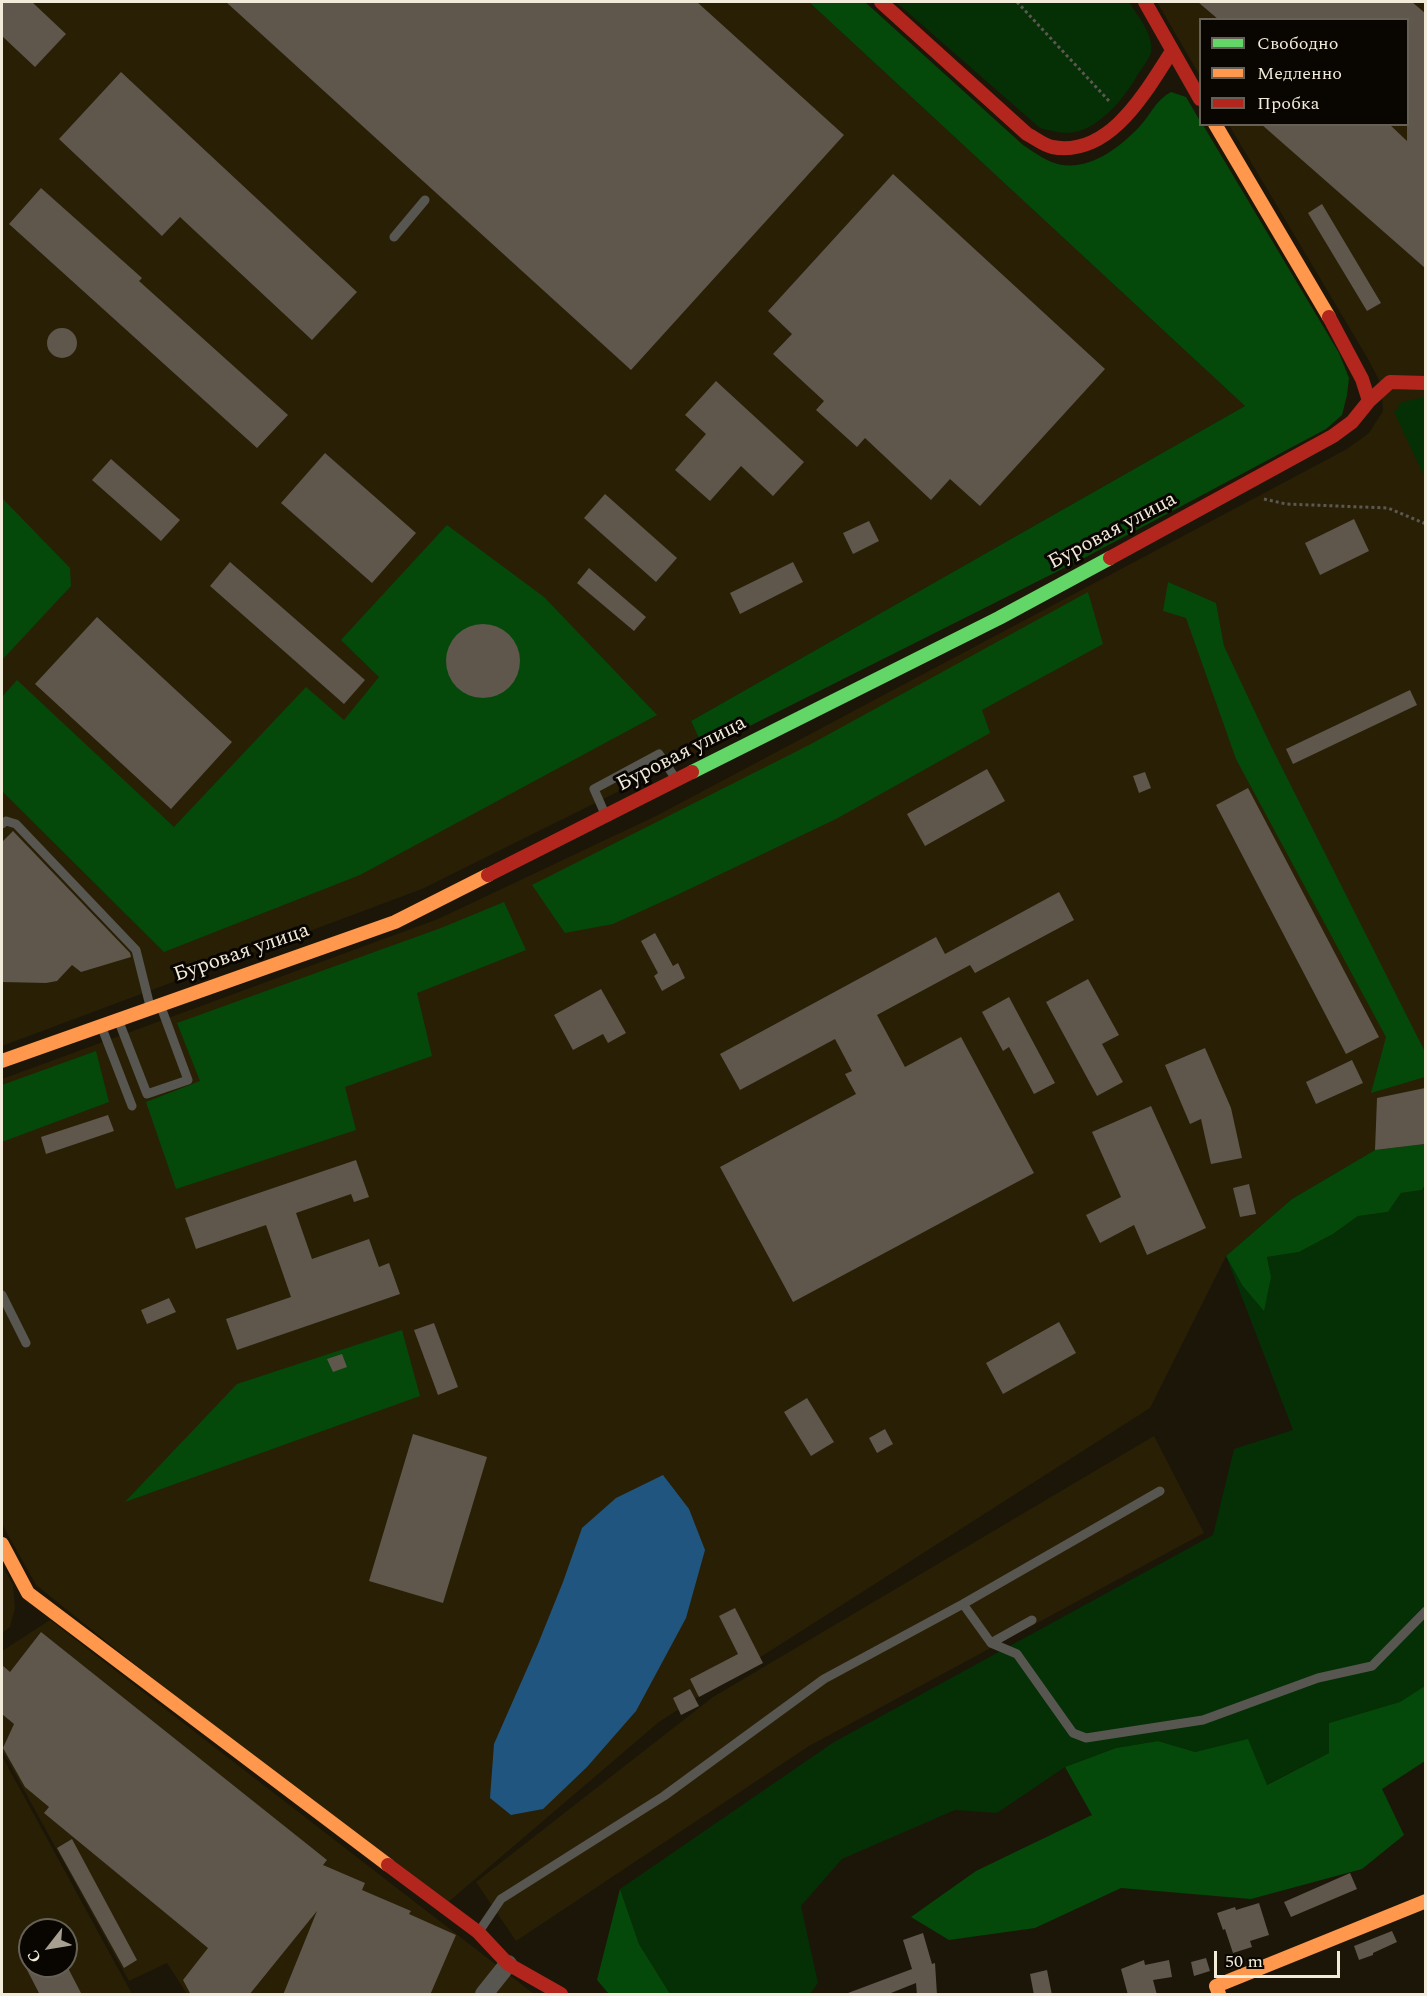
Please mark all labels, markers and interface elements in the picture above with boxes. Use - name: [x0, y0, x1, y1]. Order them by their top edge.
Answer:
- legend: [1199, 18, 1409, 126]
- text: Свободно: [1257, 30, 1338, 57]
- text: Медленно: [1257, 60, 1342, 87]
- text: Пробка: [1257, 90, 1319, 117]
- street label: Буровая улица: [1044, 488, 1182, 576]
- street label: Буровая улица: [613, 712, 751, 798]
- street label: Буровая улица: [171, 919, 313, 989]
- north arrow: [18, 1918, 78, 1978]
- scale bar: [1217, 1939, 1343, 1977]
- text: С: [21, 1945, 48, 1967]
- text: 50 m: [1225, 1948, 1263, 1975]

